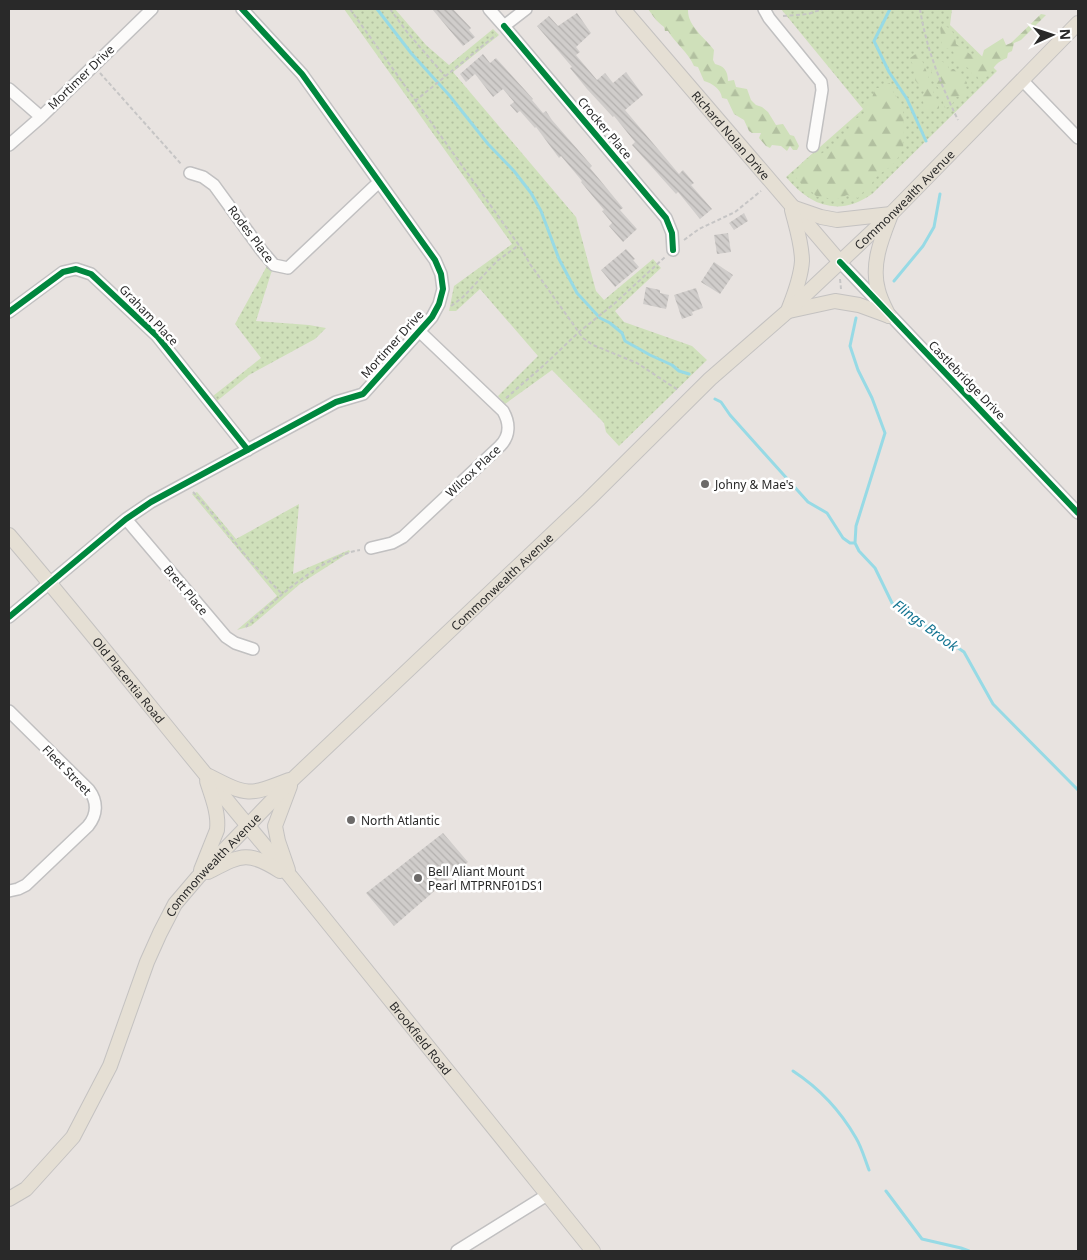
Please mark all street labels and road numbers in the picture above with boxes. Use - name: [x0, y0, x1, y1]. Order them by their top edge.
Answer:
- street label: Mortimer Drive: [44, 41, 118, 113]
- street label: Richard Nolan Drive: [688, 87, 774, 183]
- street label: Crocker Place: [574, 93, 636, 163]
- street label: Commonwealth Avenue: [850, 146, 958, 253]
- street label: Rodes Place: [224, 202, 278, 266]
- street label: Graham Place: [116, 281, 182, 349]
- street label: Mortimer Drive: [357, 306, 427, 382]
- street label: Castlebridge Drive: [925, 337, 1009, 423]
- street label: Wilcox Place: [442, 441, 504, 501]
- street label: Commonwealth Avenue: [447, 529, 557, 634]
- street label: Brett Place: [160, 561, 212, 619]
- street label: Old Placentia Road: [89, 633, 169, 726]
- street label: Fleet Street: [39, 741, 96, 799]
- street label: Commonwealth Avenue: [161, 809, 264, 920]
- street label: Brookfield Road: [386, 997, 456, 1078]

